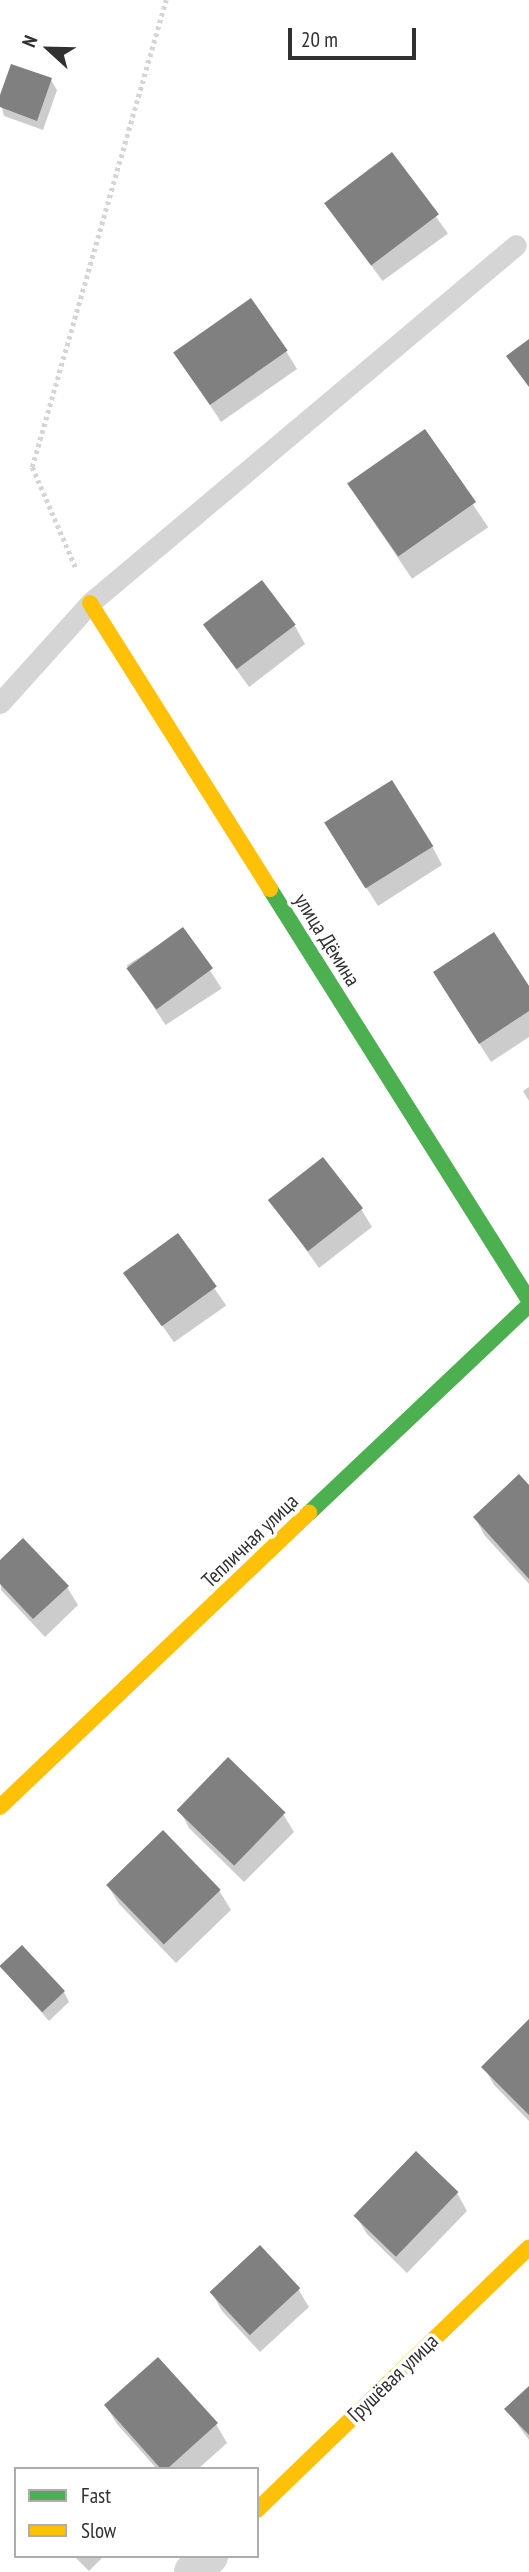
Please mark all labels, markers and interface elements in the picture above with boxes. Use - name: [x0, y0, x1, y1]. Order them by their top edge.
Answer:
- north arrow: [14, 14, 84, 84]
- scale bar: [291, 14, 419, 58]
- text: 20 m: [301, 26, 338, 53]
- text: N: [16, 32, 43, 50]
- street label: улица Дёмина: [289, 889, 365, 991]
- street label: Тепличная улица: [197, 1489, 303, 1593]
- street label: Грушёвая улица: [342, 2329, 444, 2427]
- legend: [14, 2467, 259, 2558]
- text: Fast: [81, 2482, 111, 2509]
- text: Slow: [81, 2517, 116, 2544]

